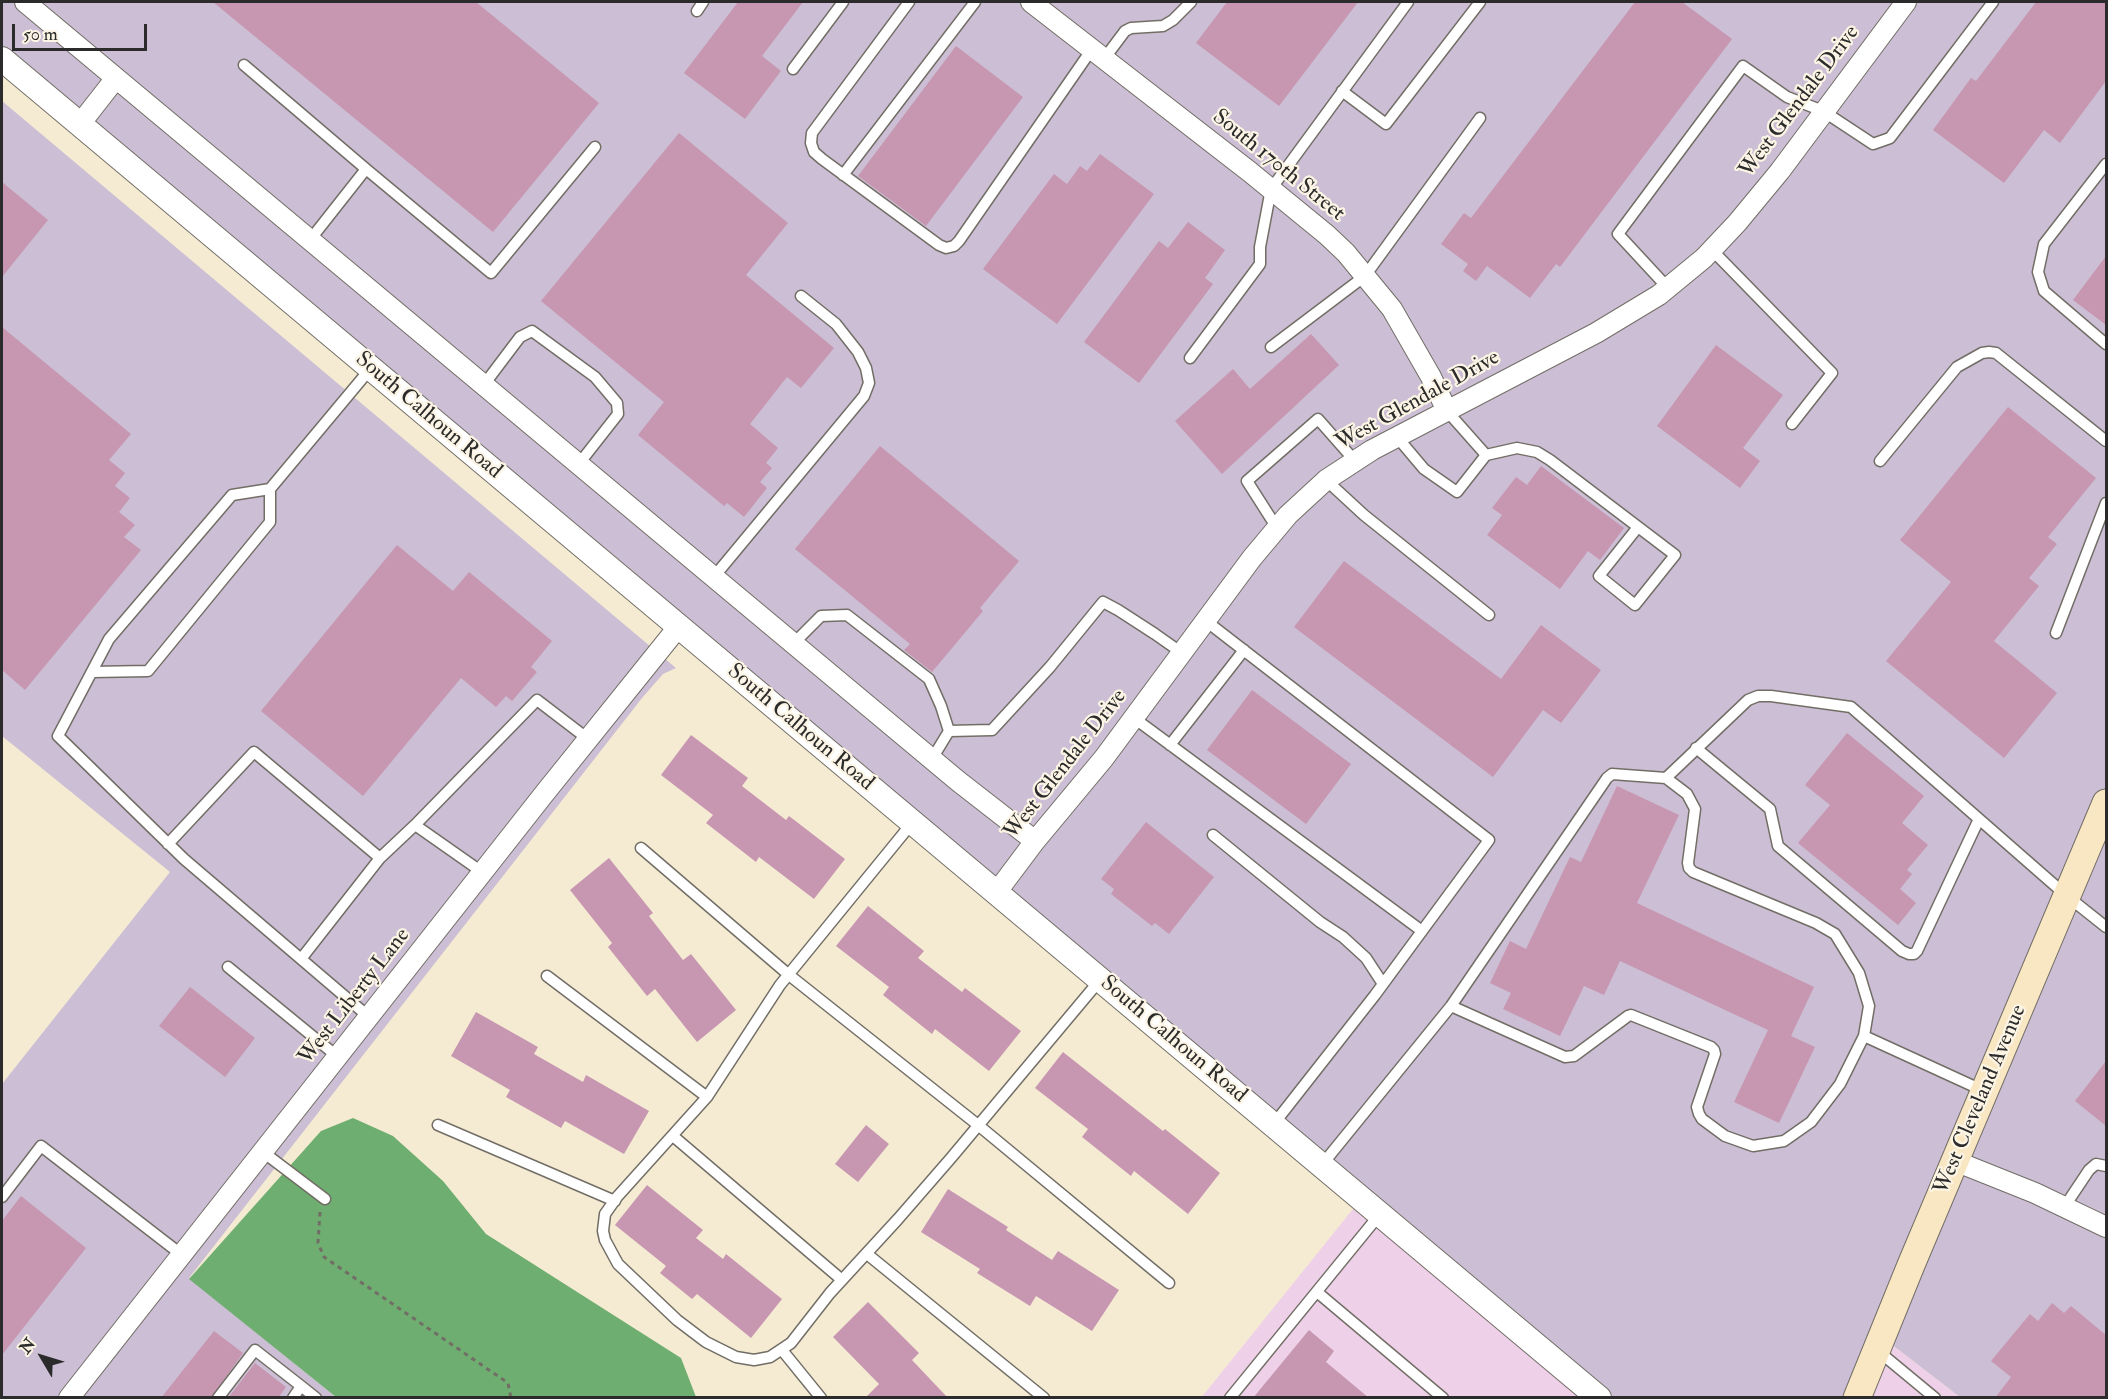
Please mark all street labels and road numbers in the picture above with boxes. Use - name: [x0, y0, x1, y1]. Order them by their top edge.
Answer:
- street label: West Glendale Drive: [1734, 21, 1866, 183]
- street label: South 170th Street: [1206, 104, 1350, 228]
- street label: West Glendale Drive: [1332, 345, 1504, 457]
- street label: South Calhoun Road: [349, 347, 507, 485]
- street label: South Calhoun Road: [721, 659, 879, 797]
- street label: West Glendale Drive: [999, 685, 1133, 845]
- street label: West Liberty Lane: [294, 924, 416, 1070]
- street label: South Calhoun Road: [1094, 971, 1252, 1109]
- street label: West Cleveland Avenue: [1929, 1001, 2033, 1199]

